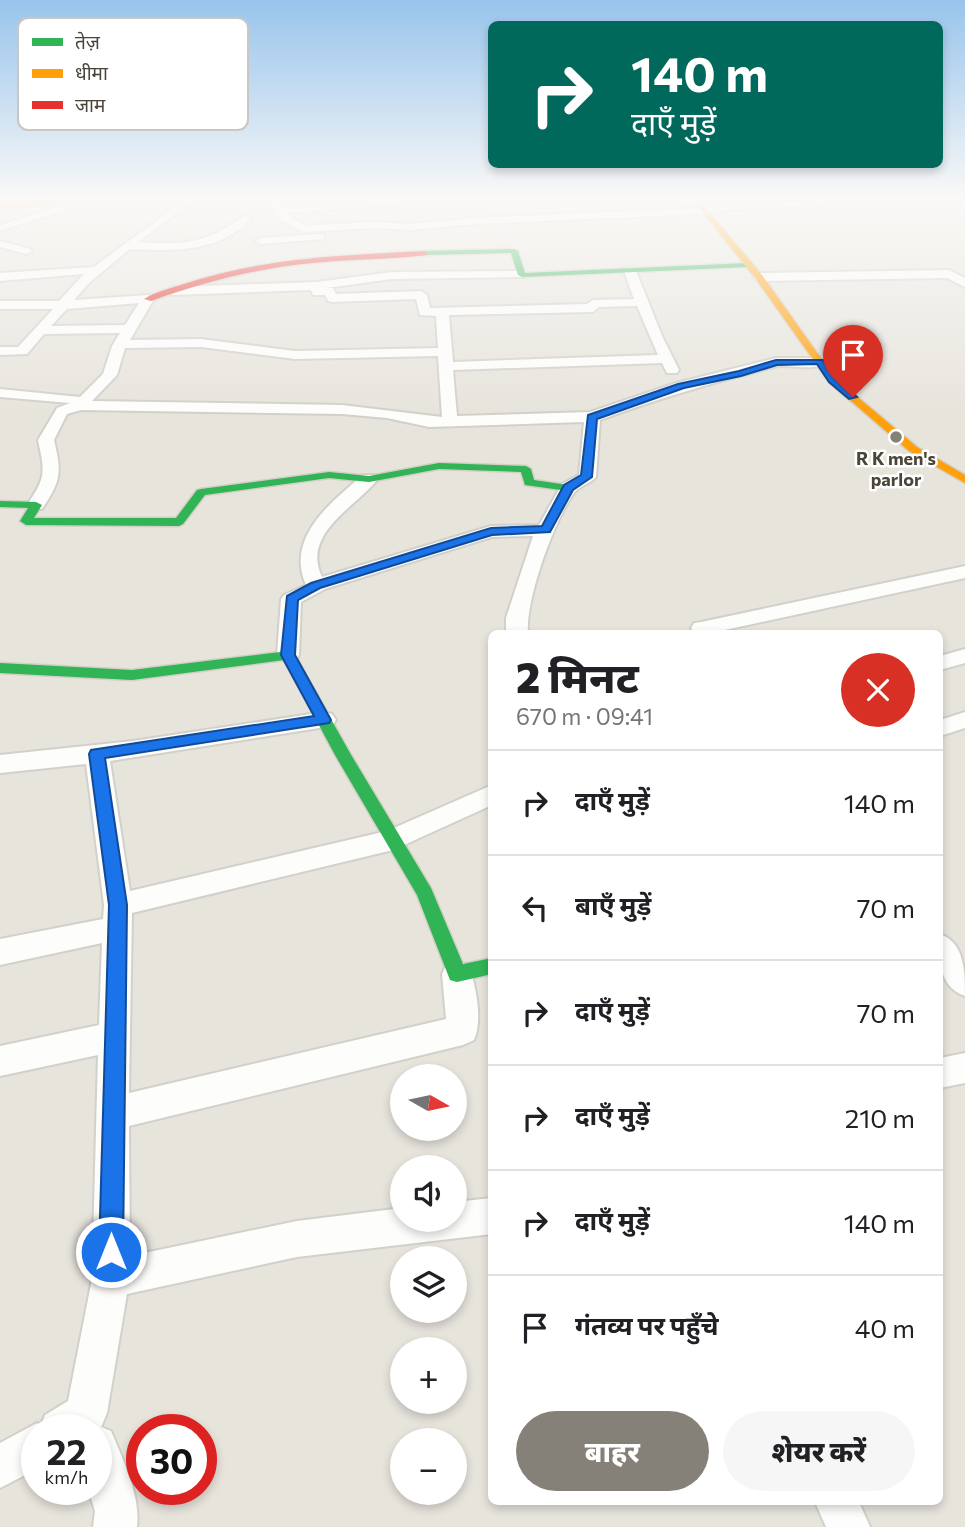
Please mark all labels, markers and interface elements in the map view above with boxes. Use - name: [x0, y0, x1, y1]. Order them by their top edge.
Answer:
- legend: [18, 18, 248, 130]
- text: तेज़: [75, 30, 101, 53]
- text: 140 m: [631, 42, 768, 102]
- icon: right: [516, 49, 607, 140]
- text: धीमा: [75, 61, 109, 84]
- text: जाम: [75, 93, 106, 116]
- text: दाएँ मुड़ें: [631, 102, 716, 142]
- pin: [823, 325, 883, 397]
- icon: arrive: [834, 336, 872, 374]
- marker: R K men's parlor: [888, 429, 904, 445]
- place label: R K men's parlor: [856, 447, 936, 490]
- text: 2 मिनट: [516, 650, 639, 702]
- button: close: [841, 653, 915, 727]
- text: 670 m · 09:41: [516, 702, 653, 730]
- icon: right: [516, 784, 554, 822]
- text: दाएँ मुड़ें: [575, 784, 650, 815]
- text: 140 m: [844, 787, 915, 818]
- icon: left: [516, 889, 554, 927]
- text: बाएँ मुड़ें: [575, 889, 651, 920]
- text: 70 m: [857, 892, 915, 923]
- icon: right: [516, 994, 554, 1032]
- text: दाएँ मुड़ें: [575, 994, 650, 1025]
- text: 70 m: [857, 997, 915, 1028]
- north arrow: [390, 1064, 467, 1141]
- map controls: [390, 1064, 467, 1505]
- icon: right: [516, 1099, 554, 1137]
- text: दाएँ मुड़ें: [575, 1099, 650, 1130]
- text: 210 m: [845, 1102, 915, 1133]
- button: sound: [390, 1155, 467, 1232]
- icon: right: [516, 1204, 554, 1242]
- text: दाएँ मुड़ें: [575, 1204, 650, 1235]
- text: 140 m: [844, 1207, 915, 1238]
- position arrow: [74, 1215, 148, 1289]
- button: layers: [390, 1246, 467, 1323]
- icon: arrive: [516, 1309, 554, 1347]
- text: गंतव्य पर पहुँचे: [575, 1309, 719, 1340]
- text: 40 m: [855, 1312, 915, 1343]
- button: +: [390, 1337, 467, 1414]
- button: बाहर: [516, 1411, 709, 1491]
- button: शेयर करें: [723, 1411, 915, 1491]
- speed limit sign: 30: [126, 1414, 217, 1505]
- button: −: [390, 1428, 467, 1505]
- text: 22: [47, 1429, 86, 1472]
- text: km/h: [45, 1466, 88, 1488]

